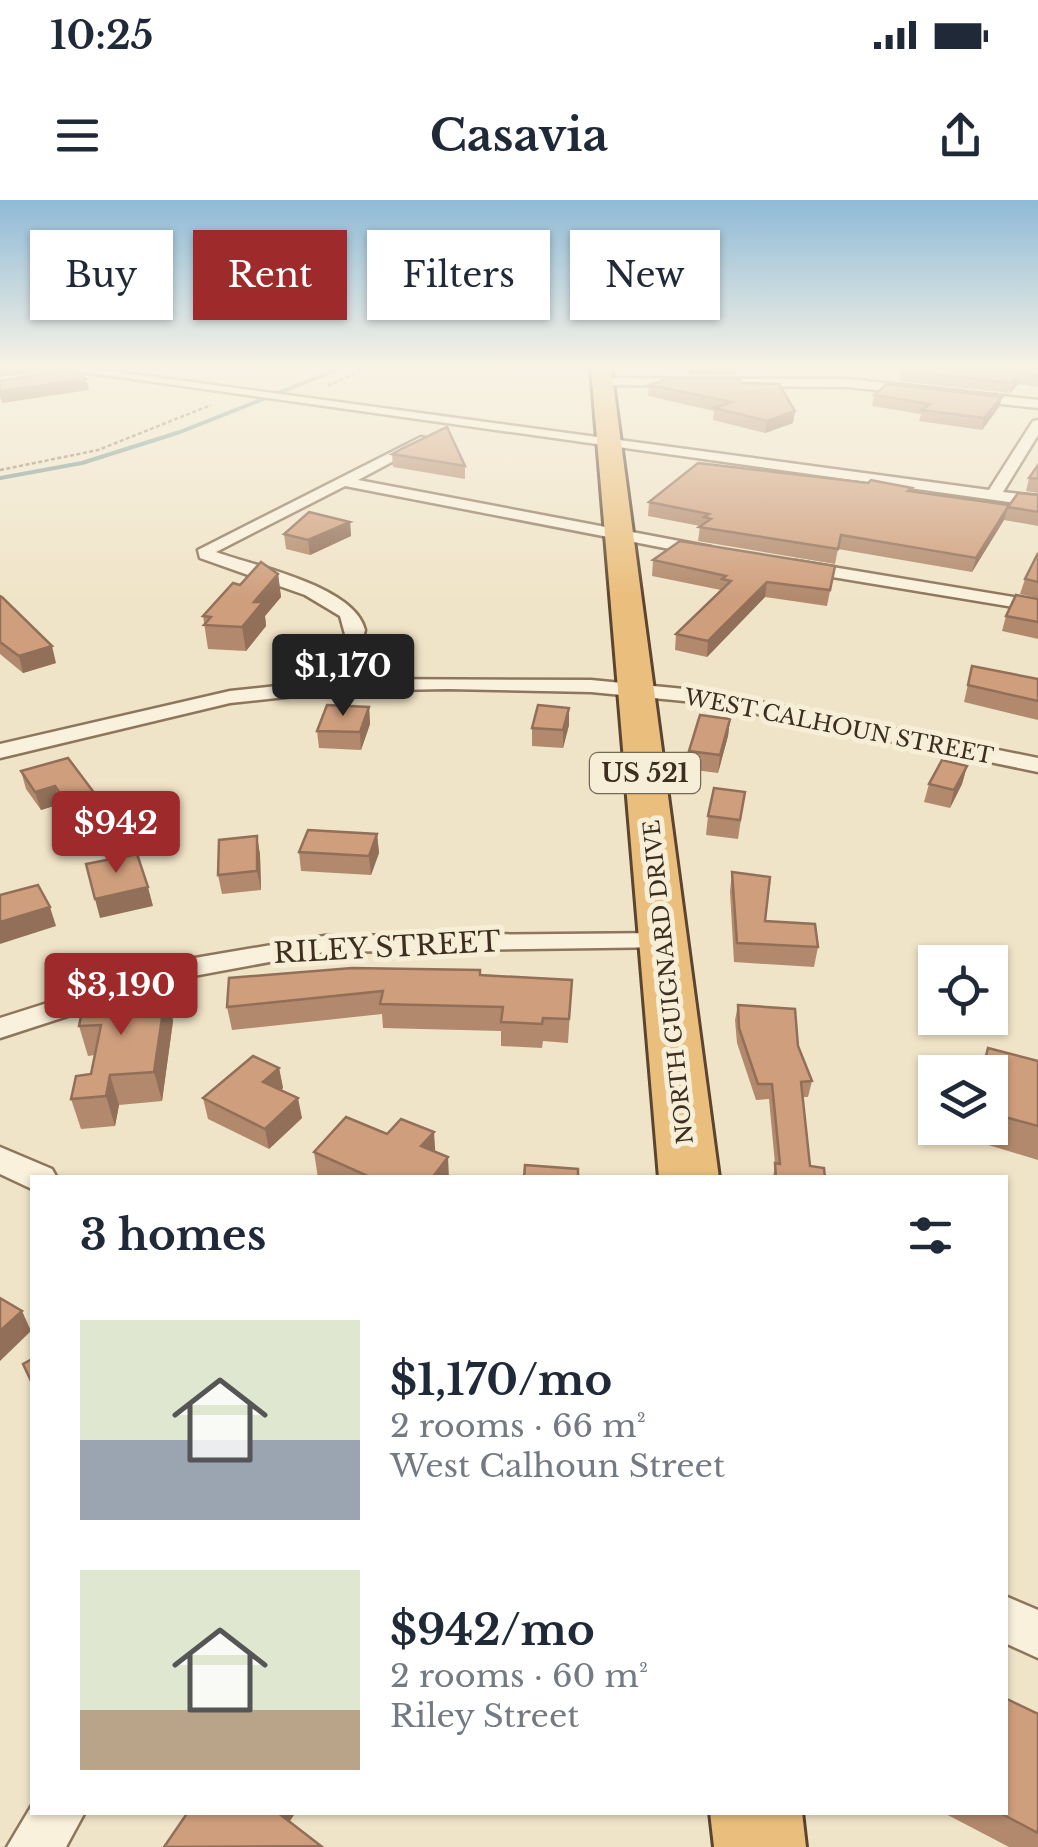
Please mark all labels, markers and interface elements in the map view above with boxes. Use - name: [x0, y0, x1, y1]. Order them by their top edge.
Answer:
- text: 10:25: [50, 12, 153, 59]
- text: Casavia: [430, 107, 608, 163]
- icon: menu: [50, 108, 105, 163]
- icon: share: [933, 108, 988, 163]
- chip: Buy: [30, 230, 173, 320]
- chip: Rent: [193, 230, 347, 320]
- chip: Filters: [367, 230, 550, 320]
- chip: New: [570, 230, 720, 320]
- pin: $1,170: [262, 634, 424, 719]
- text: $1,170: [294, 646, 392, 686]
- street label: WEST CALHOUN STREET: [681, 683, 996, 770]
- road number: US 521: [590, 753, 700, 793]
- pin: $942: [57, 791, 175, 876]
- text: $942: [74, 803, 158, 843]
- street label: NORTH GUIGNARD DRIVE: [638, 819, 699, 1145]
- street label: RILEY STREET: [273, 924, 502, 971]
- map controls: [918, 945, 1008, 1145]
- button: locate: [918, 945, 1008, 1035]
- pin: $3,190: [40, 953, 202, 1038]
- text: $3,190: [66, 965, 176, 1005]
- button: layers: [918, 1055, 1008, 1145]
- icon: filters: [903, 1208, 958, 1263]
- text: 3 homes: [80, 1209, 266, 1261]
- text: $1,170/mo: [390, 1354, 612, 1406]
- icon: home: [160, 1360, 280, 1480]
- text: 2 rooms · 66 m²: [390, 1406, 646, 1446]
- text: West Calhoun Street: [390, 1446, 725, 1486]
- text: $942/mo: [390, 1604, 595, 1656]
- icon: home: [160, 1610, 280, 1730]
- text: 2 rooms · 60 m²: [390, 1656, 648, 1696]
- text: Riley Street: [390, 1696, 579, 1736]

